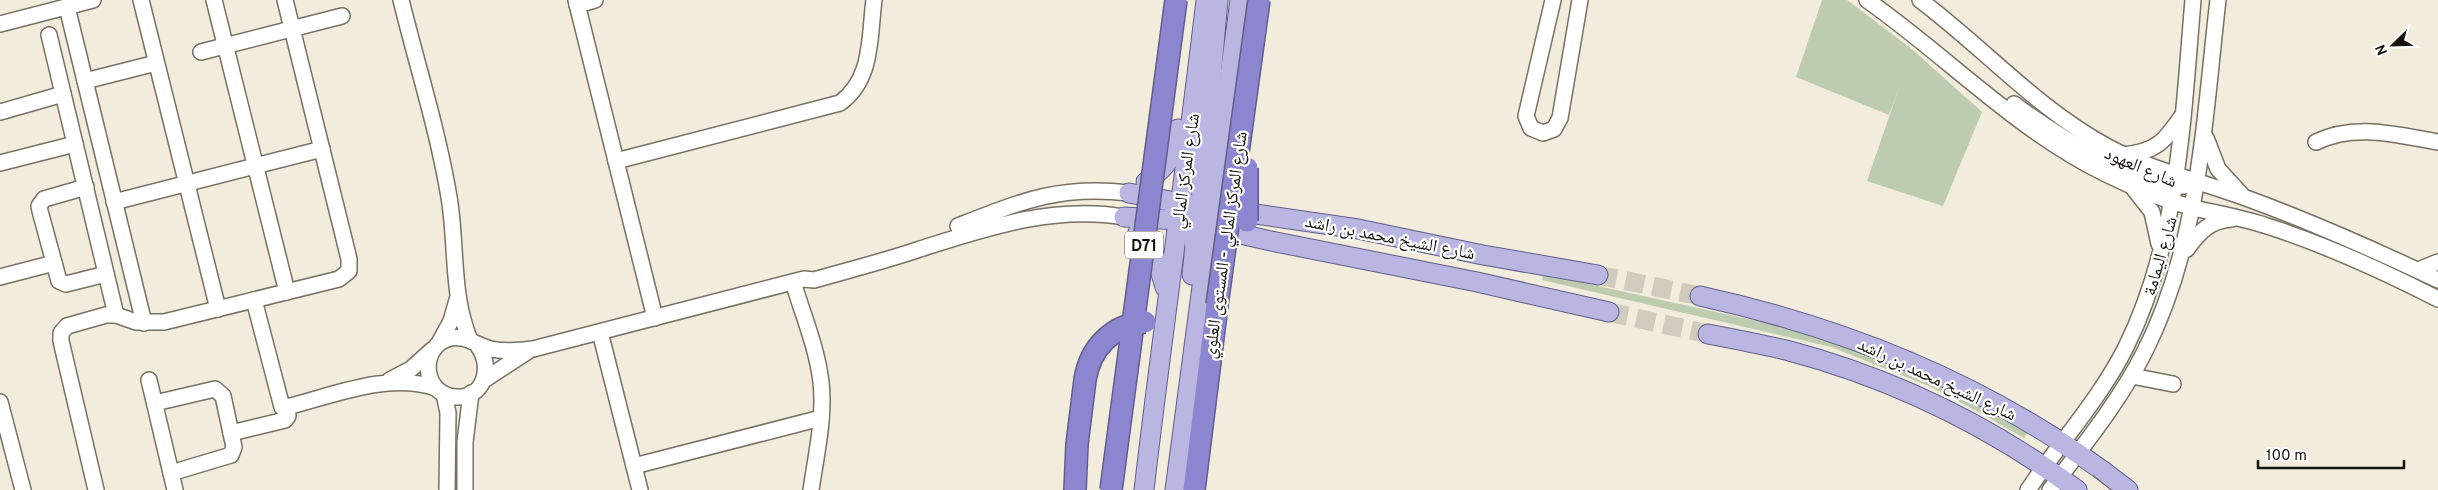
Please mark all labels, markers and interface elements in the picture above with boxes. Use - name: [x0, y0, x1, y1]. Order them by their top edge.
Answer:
- north arrow: [2368, 20, 2418, 70]
- text: N: [2373, 42, 2392, 57]
- street label: شارع المركز المالي: [1167, 112, 1208, 231]
- street label: شارع المركز المالي - المستوى العلوي: [1199, 130, 1255, 361]
- street label: شارع العهود: [2101, 143, 2180, 194]
- street label: شارع الشيخ محمد بن راشد: [1303, 211, 1477, 266]
- street label: شارع اليمامة: [2139, 214, 2184, 299]
- road number: D71: [1125, 232, 1163, 258]
- street label: شارع الشيخ محمد بن راشد: [1853, 333, 2020, 427]
- scale bar: [2258, 438, 2404, 470]
- text: 100 m: [2266, 447, 2307, 466]

